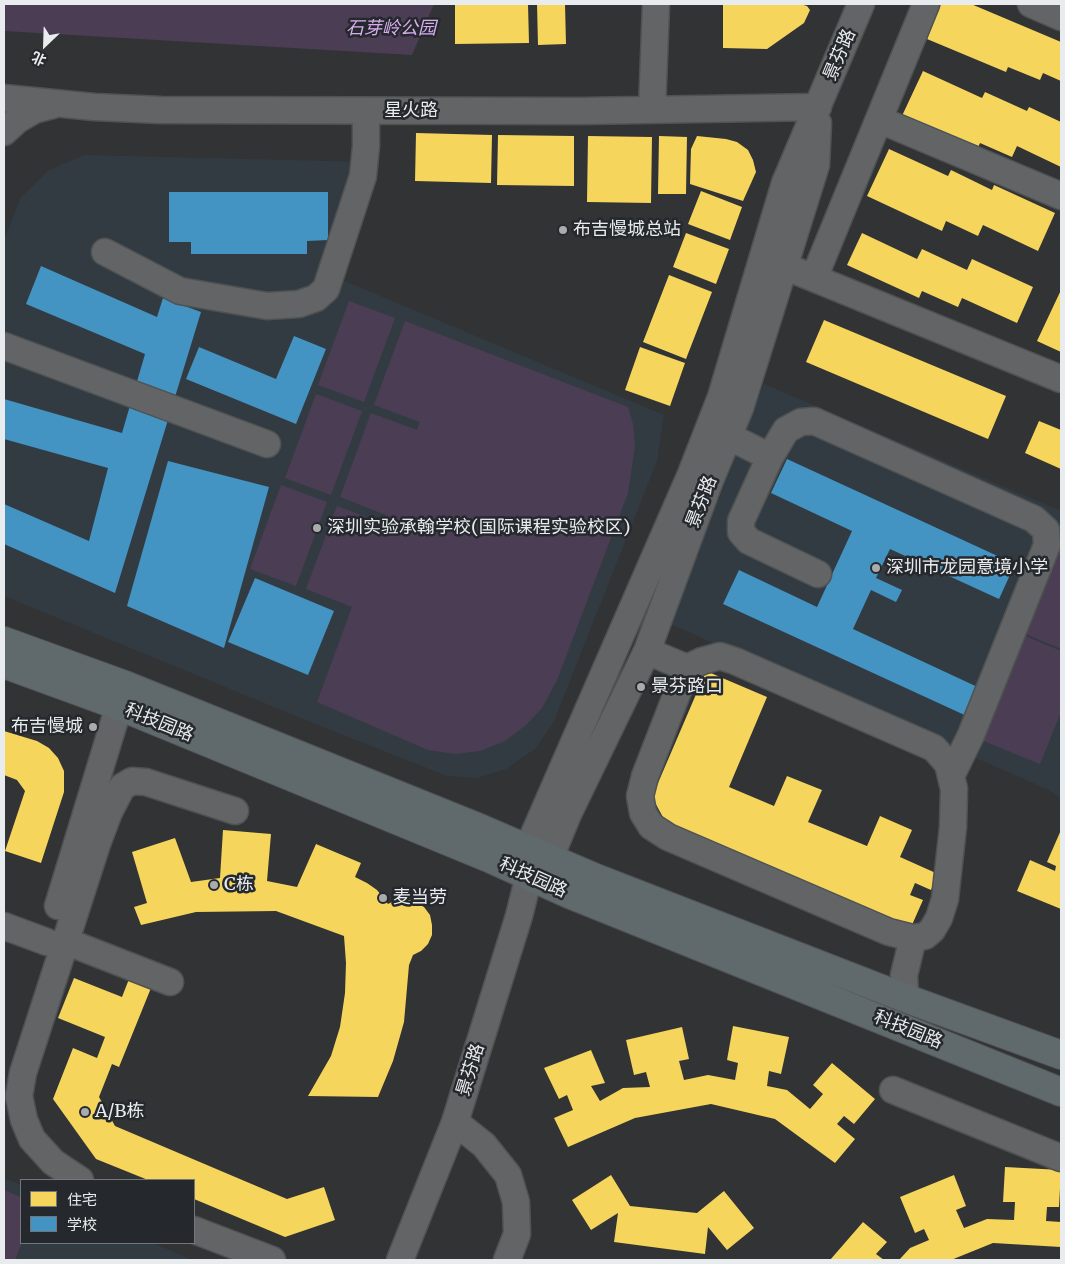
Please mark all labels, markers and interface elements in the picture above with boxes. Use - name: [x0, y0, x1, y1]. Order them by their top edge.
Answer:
- park label: 石芽岭公园: [346, 18, 436, 40]
- north arrow: [20, 20, 70, 70]
- street label: 景芬路: [820, 26, 860, 84]
- text: 北: [29, 48, 49, 70]
- street label: 星火路: [384, 100, 438, 122]
- place label: 布吉慢城总站: [573, 219, 681, 241]
- marker: 布吉慢城总站: [557, 224, 569, 236]
- street label: 景芬路: [682, 473, 722, 531]
- place label: 深圳实验承翰学校(国际课程实验校区): [327, 517, 630, 539]
- marker: 深圳实验承翰学校(国际课程实验校区): [311, 522, 323, 534]
- place label: 深圳市龙园意境小学: [886, 557, 1048, 579]
- marker: 深圳市龙园意境小学: [870, 562, 882, 574]
- place label: 景芬路口: [651, 676, 723, 698]
- marker: 景芬路口: [635, 681, 647, 693]
- street label: 科技园路: [122, 700, 196, 746]
- place label: 布吉慢城: [11, 716, 83, 738]
- marker: 布吉慢城: [87, 721, 99, 733]
- street label: 科技园路: [496, 853, 570, 903]
- place label: C栋: [224, 874, 254, 896]
- marker: C栋: [208, 879, 220, 891]
- place label: 麦当劳: [393, 887, 447, 909]
- marker: 麦当劳: [377, 892, 389, 904]
- street label: 科技园路: [871, 1007, 945, 1053]
- street label: 景芬路: [453, 1041, 489, 1099]
- place label: A/B栋: [95, 1101, 144, 1123]
- marker: A/B栋: [79, 1106, 91, 1118]
- legend: [20, 1179, 195, 1244]
- text: 住宅: [67, 1190, 97, 1209]
- text: 学校: [67, 1215, 97, 1234]

